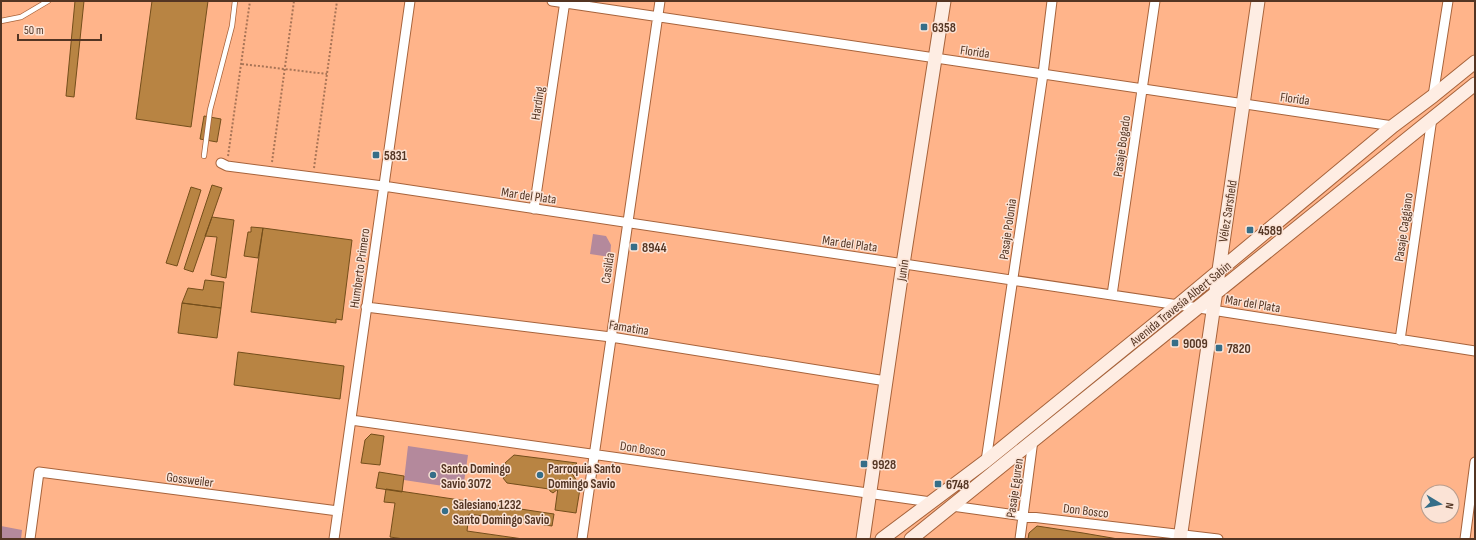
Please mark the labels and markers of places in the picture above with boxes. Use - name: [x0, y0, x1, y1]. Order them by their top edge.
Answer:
- place label: 6358: [932, 20, 956, 36]
- marker: 6358: [919, 22, 929, 32]
- place label: 5831: [384, 148, 407, 164]
- marker: 5831: [371, 150, 381, 160]
- place label: 4589: [1258, 223, 1282, 239]
- marker: 4589: [1245, 225, 1255, 235]
- place label: 8944: [642, 240, 666, 256]
- marker: 8944: [629, 242, 639, 252]
- place label: 9009: [1183, 336, 1208, 352]
- marker: 9009: [1170, 338, 1180, 348]
- place label: 7820: [1227, 341, 1251, 357]
- marker: 7820: [1214, 343, 1224, 353]
- place label: 9928: [872, 457, 896, 473]
- marker: 9928: [859, 459, 869, 469]
- place label: Santo Domingo Savio 3072: [441, 461, 511, 492]
- place label: Parroquia Santo Domingo Savio: [548, 461, 621, 492]
- marker: Santo Domingo Savio 3072: [428, 470, 438, 480]
- marker: Parroquia Santo Domingo Savio: [535, 470, 545, 480]
- place label: 6748: [946, 477, 969, 493]
- marker: 6748: [933, 479, 943, 489]
- place label: Salesiano 1232 Santo Domingo Savio: [453, 497, 550, 528]
- marker: Salesiano 1232 Santo Domingo Savio: [440, 506, 450, 516]

